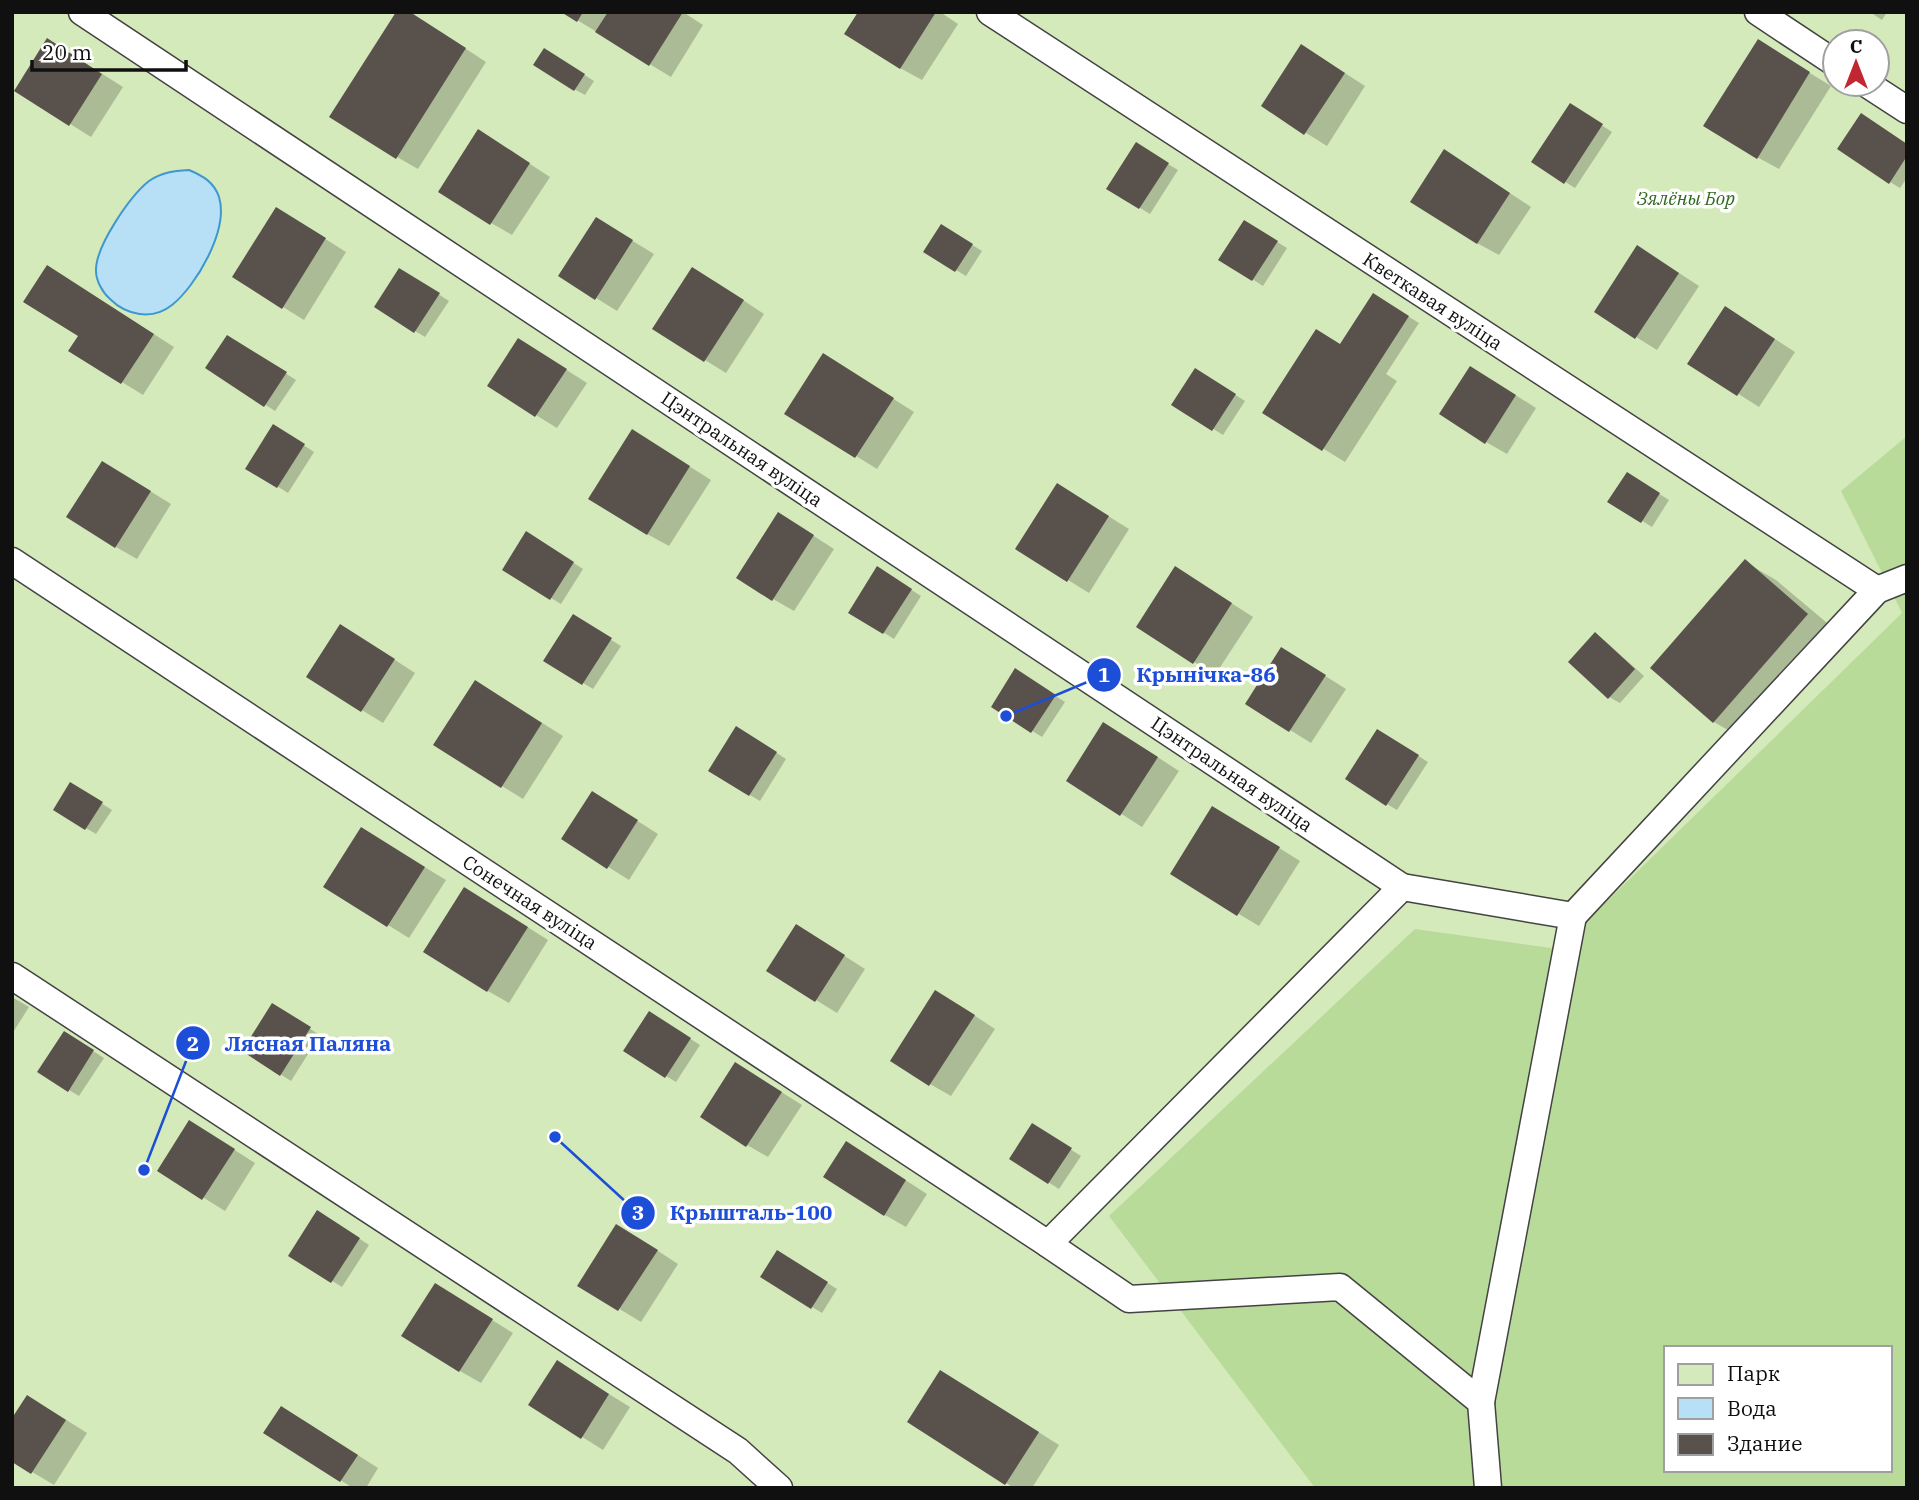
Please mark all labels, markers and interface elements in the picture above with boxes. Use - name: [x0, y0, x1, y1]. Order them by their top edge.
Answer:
- scale bar: [32, 28, 186, 72]
- north arrow: [1821, 28, 1891, 98]
- text: С: [1850, 34, 1862, 58]
- text: 20 m: [42, 38, 92, 66]
- park label: Зялёны Бор: [1637, 186, 1735, 210]
- street label: Кветкавая вуліца: [1359, 247, 1507, 355]
- street label: Цэнтральная вуліца: [657, 386, 827, 512]
- callout: Крынічка-86: [1087, 654, 1289, 696]
- text: 1: [1098, 660, 1110, 688]
- text: Крынічка-86: [1136, 660, 1276, 688]
- street label: Цэнтральная вуліца: [1147, 711, 1317, 837]
- street label: Сонечная вуліца: [458, 850, 602, 954]
- callout: Лясная Паляна: [175, 1022, 405, 1064]
- text: 2: [187, 1029, 199, 1057]
- text: Лясная Паляна: [225, 1029, 391, 1057]
- callout: Крышталь-100: [620, 1192, 846, 1234]
- text: 3: [632, 1198, 644, 1226]
- text: Крышталь-100: [670, 1198, 832, 1226]
- legend: [1664, 1346, 1891, 1472]
- text: Парк: [1727, 1359, 1780, 1387]
- text: Вода: [1727, 1394, 1777, 1422]
- text: Здание: [1727, 1429, 1802, 1457]

